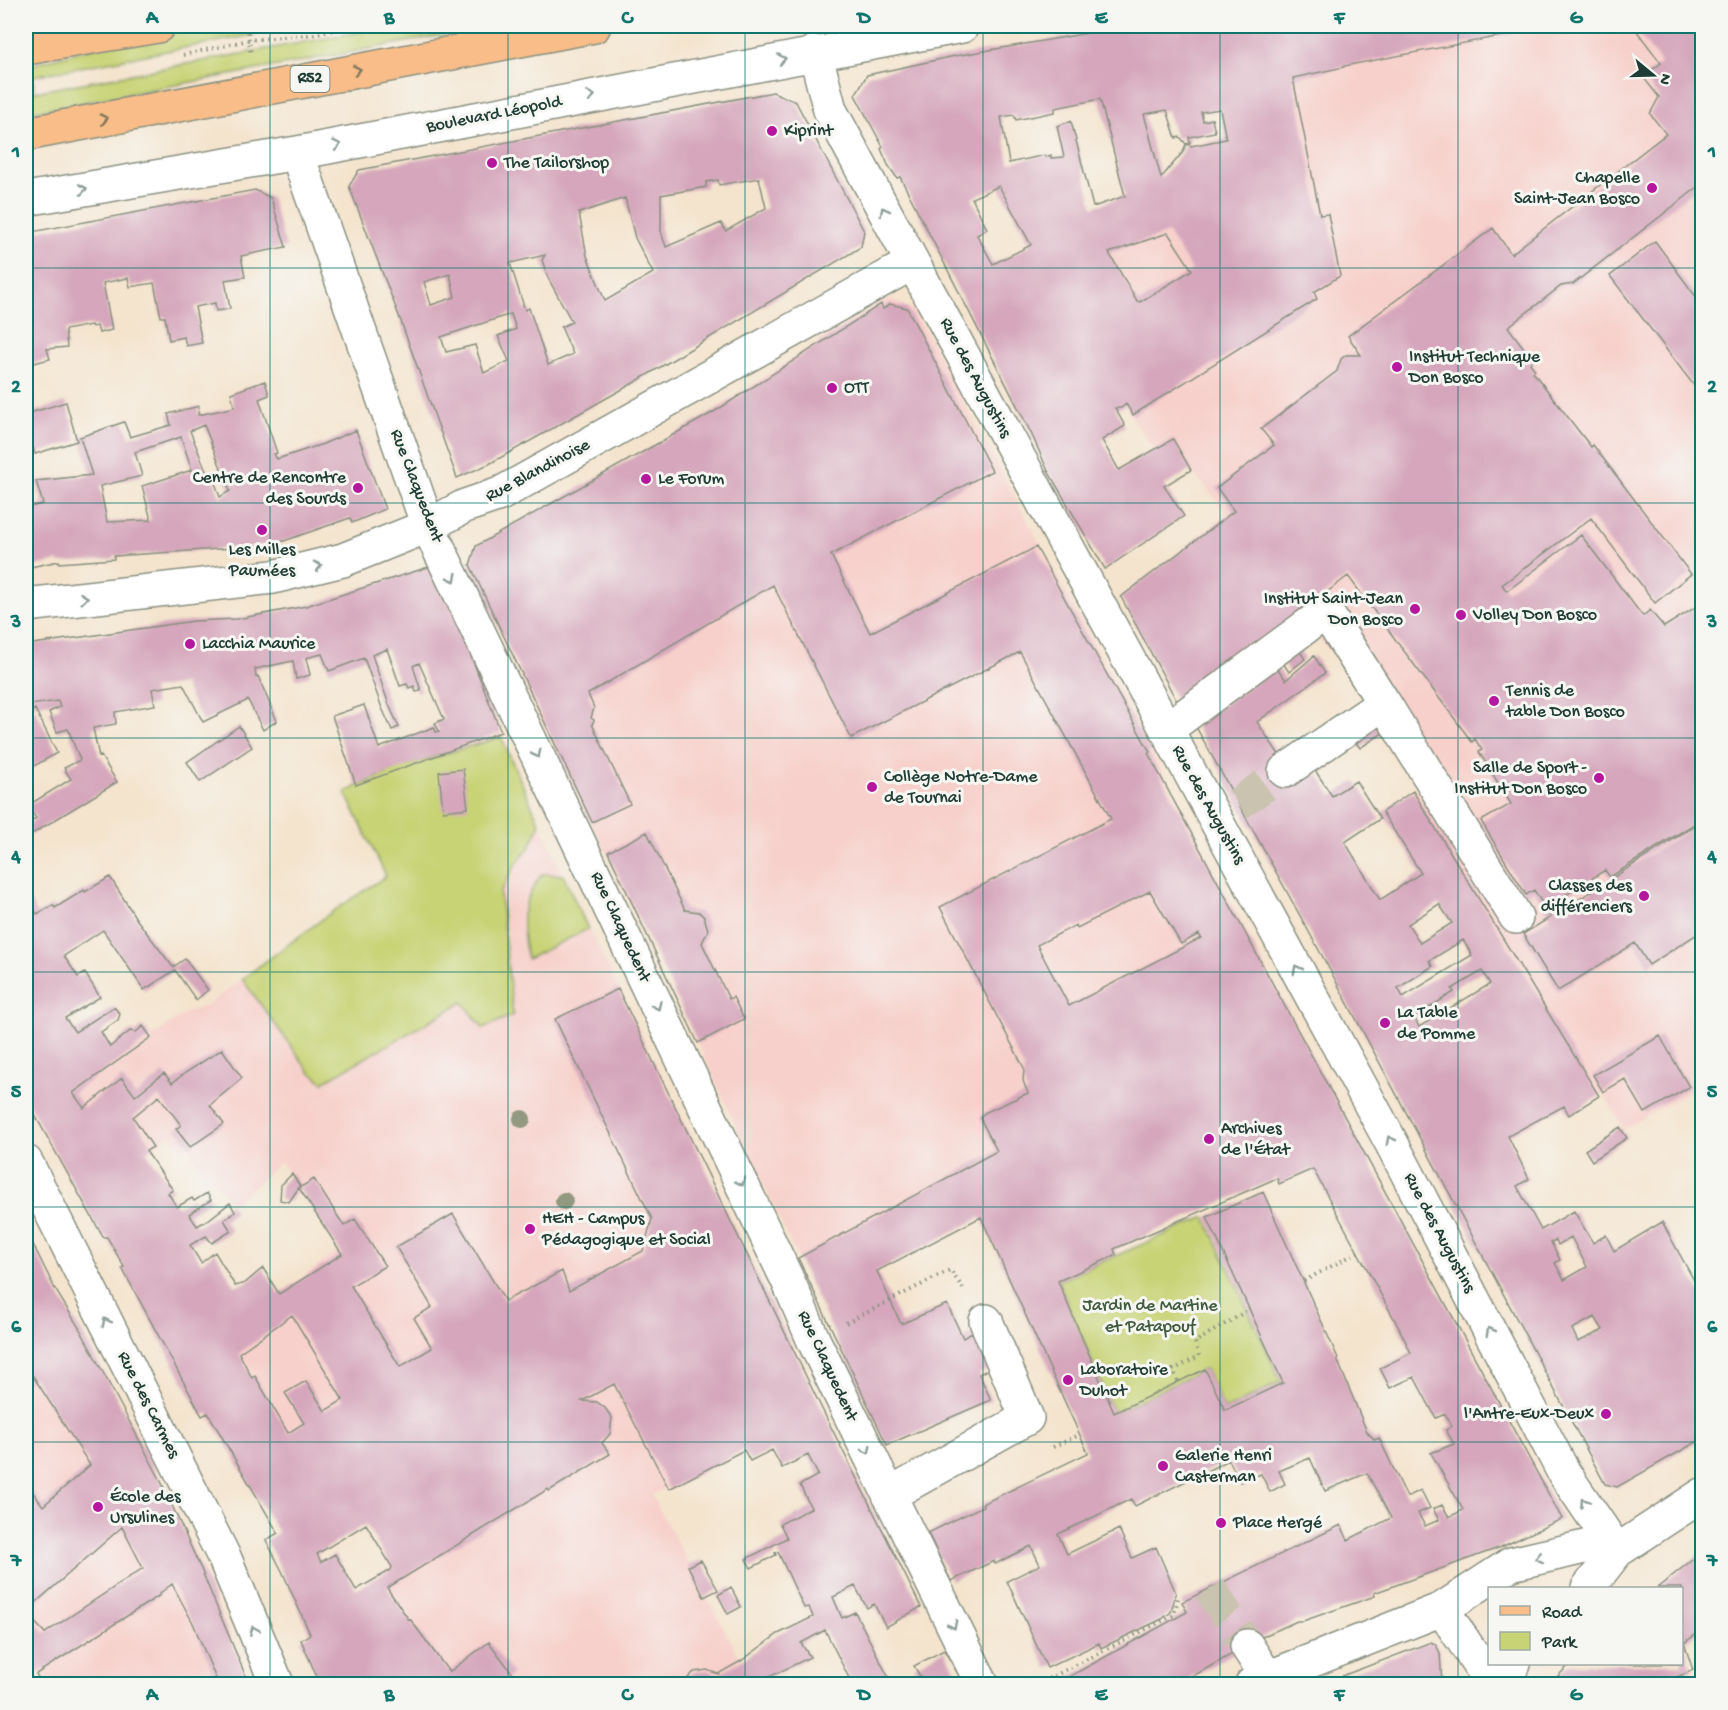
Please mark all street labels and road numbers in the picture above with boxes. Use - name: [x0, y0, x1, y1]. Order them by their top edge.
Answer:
- road number: R52: [290, 66, 330, 92]
- street label: Boulevard Léopold: [424, 91, 565, 139]
- street label: Rue des Augustins: [935, 314, 1016, 443]
- street label: Rue Claquedent: [385, 427, 448, 547]
- street label: Rue Blandinoise: [482, 434, 594, 507]
- street label: Rue des Augustins: [1167, 742, 1250, 869]
- street label: Rue Claquedent: [585, 868, 655, 987]
- street label: Rue des Augustins: [1399, 1169, 1480, 1298]
- street label: Rue Claquedent: [792, 1307, 862, 1426]
- street label: Rue des Carmes: [112, 1348, 185, 1463]

